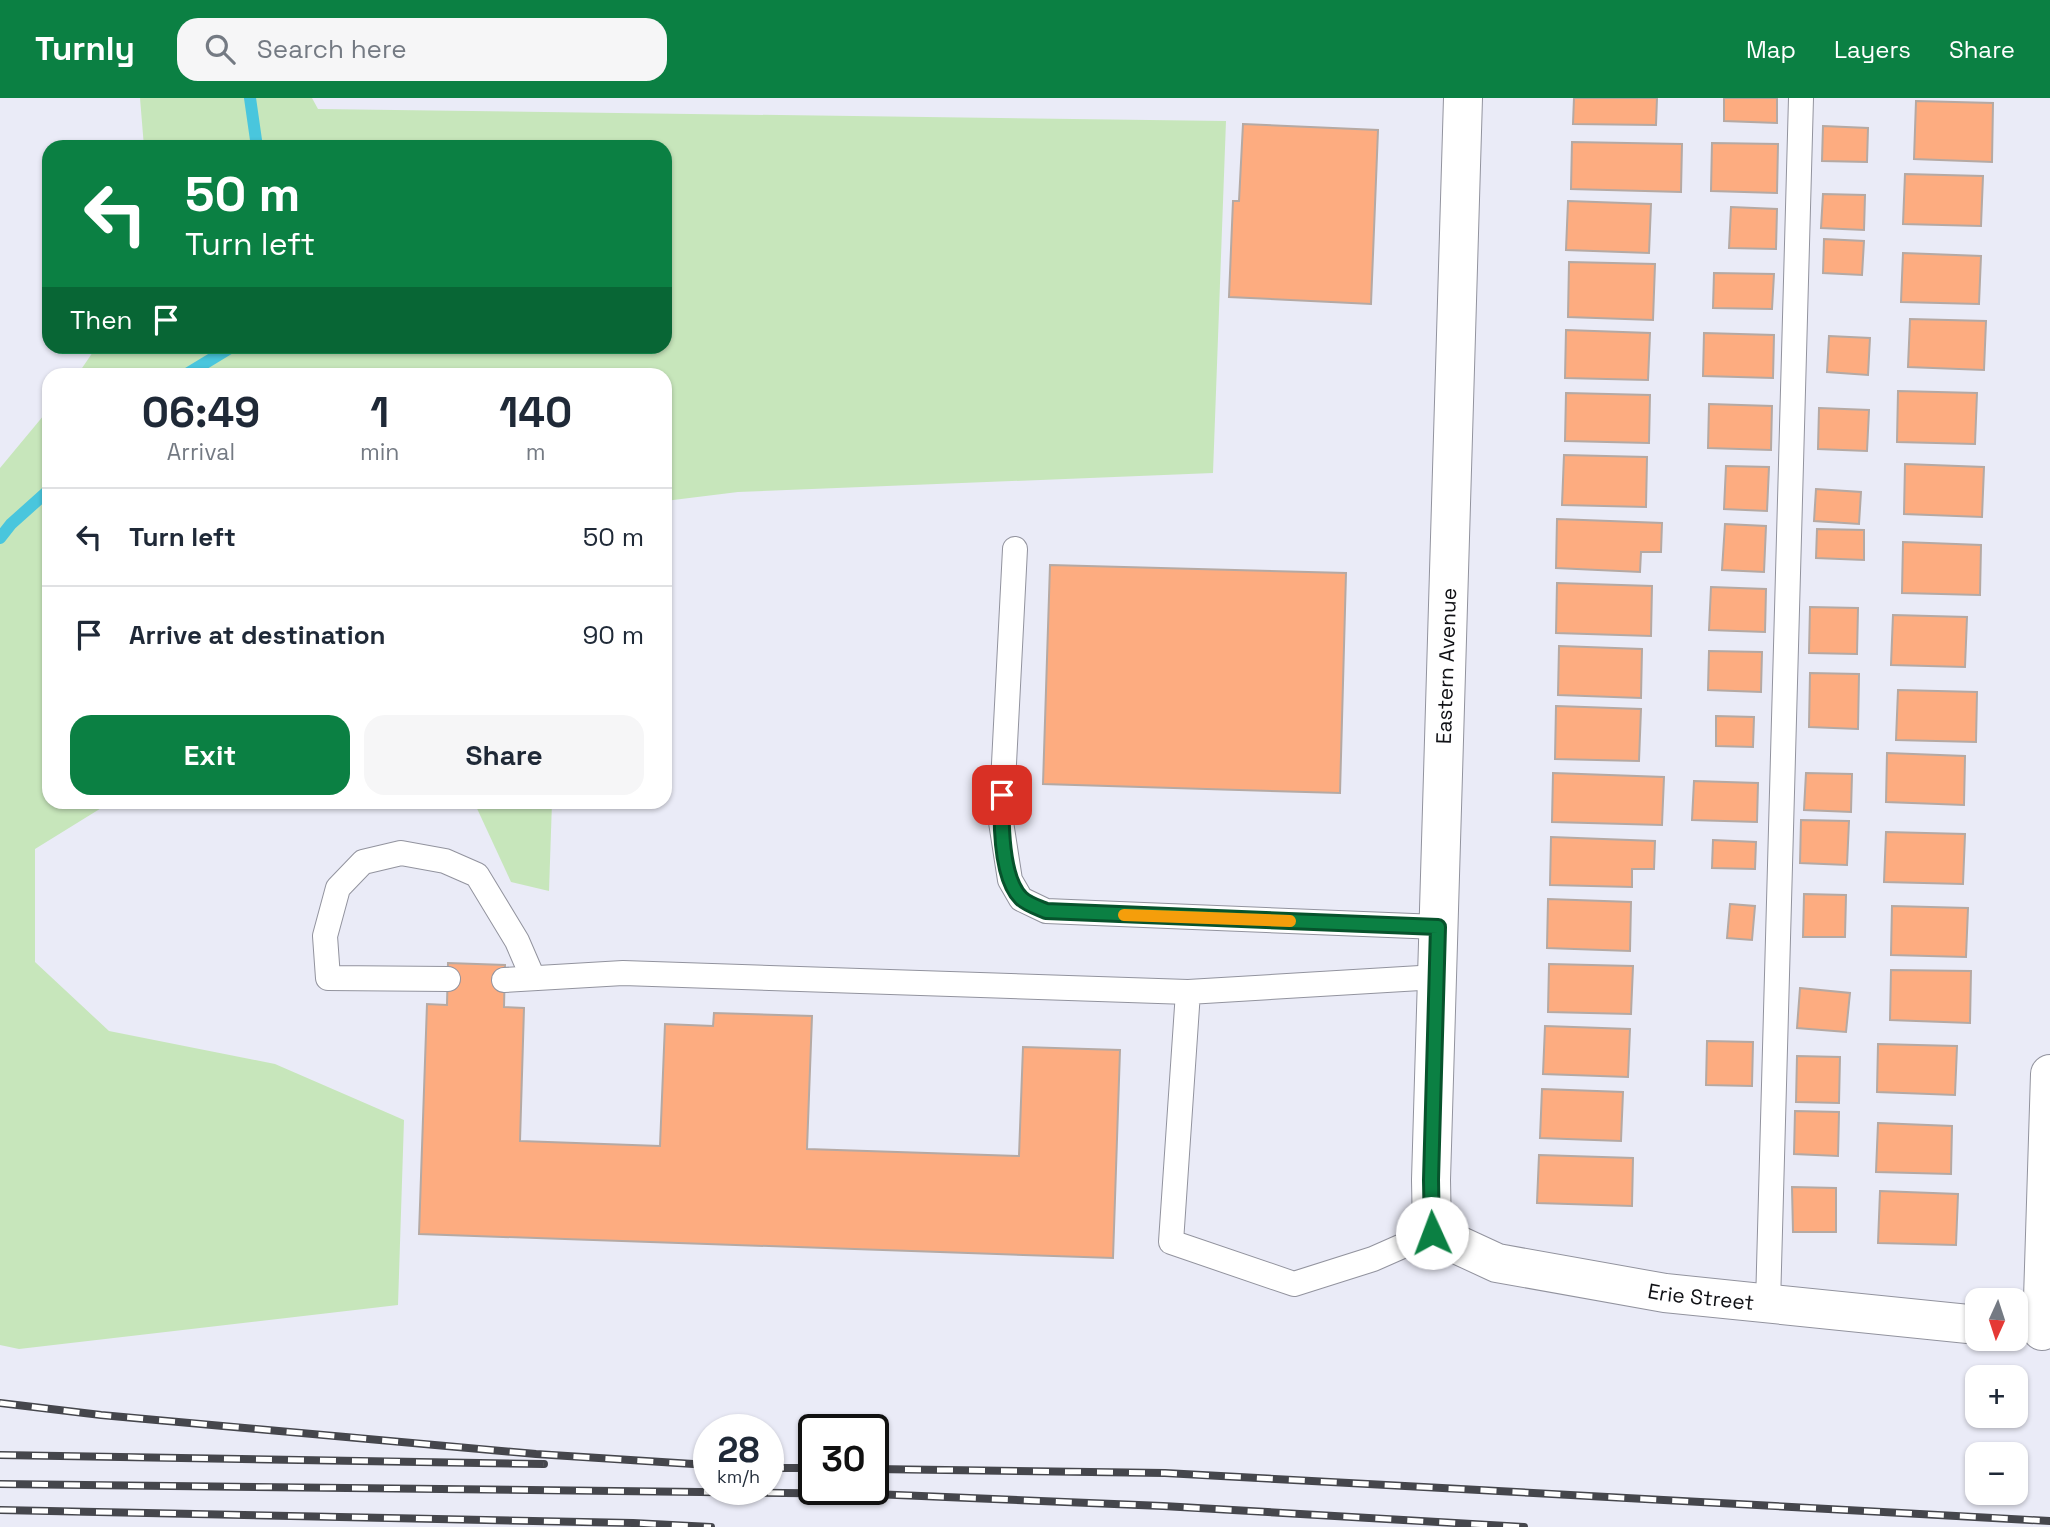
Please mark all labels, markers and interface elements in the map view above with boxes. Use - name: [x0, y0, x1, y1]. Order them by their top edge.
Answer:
- search box: [177, 18, 667, 81]
- text: Turnly: [35, 28, 135, 70]
- icon: search: [201, 30, 239, 68]
- text: Search here: [257, 32, 407, 66]
- text: Map: [1746, 34, 1796, 65]
- text: Layers: [1834, 34, 1911, 65]
- text: Share: [1949, 34, 2015, 65]
- text: 50 m: [185, 163, 300, 225]
- icon: left: [70, 168, 161, 259]
- text: Turn left: [185, 224, 315, 264]
- icon: arrive: [147, 301, 185, 339]
- text: Then: [70, 303, 133, 337]
- text: 06:49: [142, 386, 260, 439]
- text: 1: [370, 386, 389, 439]
- text: 140: [499, 386, 572, 439]
- text: Arrival: [167, 437, 235, 467]
- text: min: [360, 437, 399, 467]
- text: m: [526, 437, 546, 467]
- icon: left: [70, 518, 108, 556]
- text: Turn left: [129, 520, 236, 554]
- text: 50 m: [583, 520, 644, 554]
- street label: Eastern Avenue: [1430, 587, 1462, 745]
- icon: arrive: [70, 616, 108, 654]
- text: Arrive at destination: [129, 618, 386, 652]
- text: 90 m: [582, 618, 644, 652]
- button: Exit: [70, 715, 350, 795]
- button: Share: [364, 715, 644, 795]
- pin: [972, 765, 1032, 825]
- icon: arrive: [983, 776, 1021, 814]
- position arrow: [1395, 1196, 1469, 1270]
- street label: Erie Street: [1646, 1277, 1756, 1316]
- north arrow: [1965, 1288, 2028, 1351]
- map controls: [1965, 1288, 2028, 1505]
- button: +: [1965, 1365, 2028, 1428]
- speed limit sign: 30: [798, 1414, 889, 1505]
- text: 28: [718, 1428, 759, 1472]
- button: −: [1965, 1442, 2028, 1505]
- text: km/h: [717, 1465, 760, 1488]

